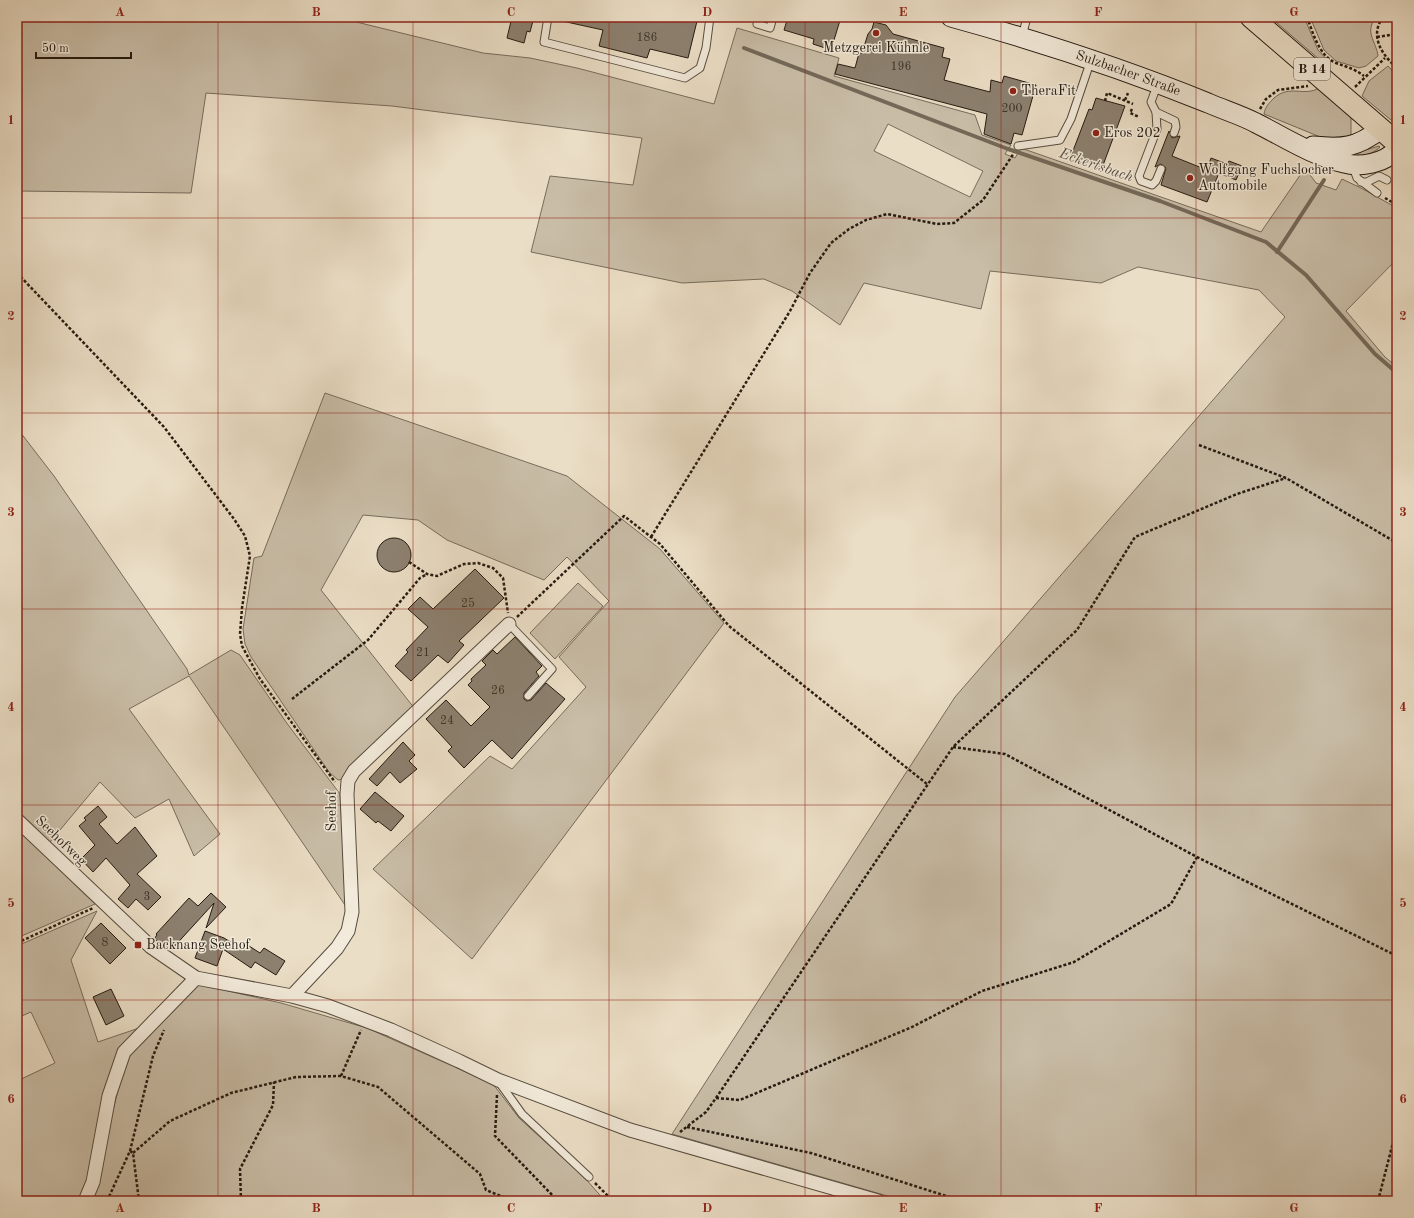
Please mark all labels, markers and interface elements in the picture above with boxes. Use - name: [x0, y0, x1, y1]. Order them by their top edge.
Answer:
- text: A: [115, 6, 125, 19]
- text: B: [311, 6, 321, 19]
- text: C: [507, 6, 515, 19]
- text: D: [702, 6, 712, 19]
- text: E: [899, 6, 908, 19]
- text: F: [1094, 6, 1103, 19]
- text: G: [1289, 6, 1299, 19]
- marker: Metzgerei Kühnle: [871, 28, 881, 38]
- house number: 186: [637, 32, 657, 44]
- scale bar: [36, 34, 131, 60]
- place label: Metzgerei Kühnle: [823, 41, 929, 55]
- text: 50 m: [42, 42, 69, 55]
- street label: Sulzbacher Straße: [1074, 48, 1183, 98]
- road number: B 14: [1294, 58, 1330, 80]
- house number: 196: [891, 61, 911, 73]
- place label: TheraFit: [1021, 84, 1076, 98]
- marker: TheraFit: [1008, 86, 1018, 96]
- house number: 200: [1002, 103, 1022, 115]
- text: 1: [7, 114, 15, 127]
- text: 1: [1399, 114, 1407, 127]
- place label: Eros 202: [1104, 126, 1161, 140]
- marker: Eros 202: [1091, 128, 1101, 138]
- water label: Eckertsbach: [1056, 146, 1135, 186]
- place label: Wolfgang Fuchslocher Automobile: [1198, 163, 1334, 193]
- marker: Wolfgang Fuchslocher Automobile: [1185, 173, 1195, 183]
- text: 2: [7, 310, 15, 323]
- text: 2: [1399, 310, 1407, 323]
- text: 3: [7, 506, 15, 519]
- text: 3: [1399, 506, 1407, 519]
- house number: 25: [461, 597, 475, 610]
- house number: 21: [416, 647, 430, 659]
- house number: 26: [491, 685, 505, 697]
- text: 4: [7, 701, 15, 714]
- text: 4: [1399, 701, 1407, 714]
- house number: 24: [440, 715, 454, 727]
- street label: Seehof: [325, 789, 339, 831]
- street label: Seehofweg: [33, 813, 90, 869]
- house number: 3: [144, 891, 150, 903]
- text: 5: [7, 897, 15, 910]
- text: 5: [1399, 897, 1407, 910]
- house number: 8: [102, 937, 109, 949]
- place label: Backnang Seehof: [146, 938, 252, 952]
- marker: Backnang Seehof: [133, 940, 143, 950]
- text: 6: [7, 1093, 15, 1106]
- text: 6: [1399, 1093, 1407, 1106]
- text: A: [115, 1202, 125, 1215]
- text: B: [311, 1202, 321, 1215]
- text: C: [507, 1202, 515, 1215]
- text: D: [702, 1202, 712, 1215]
- text: E: [899, 1202, 908, 1215]
- text: F: [1094, 1202, 1103, 1215]
- text: G: [1289, 1202, 1299, 1215]

